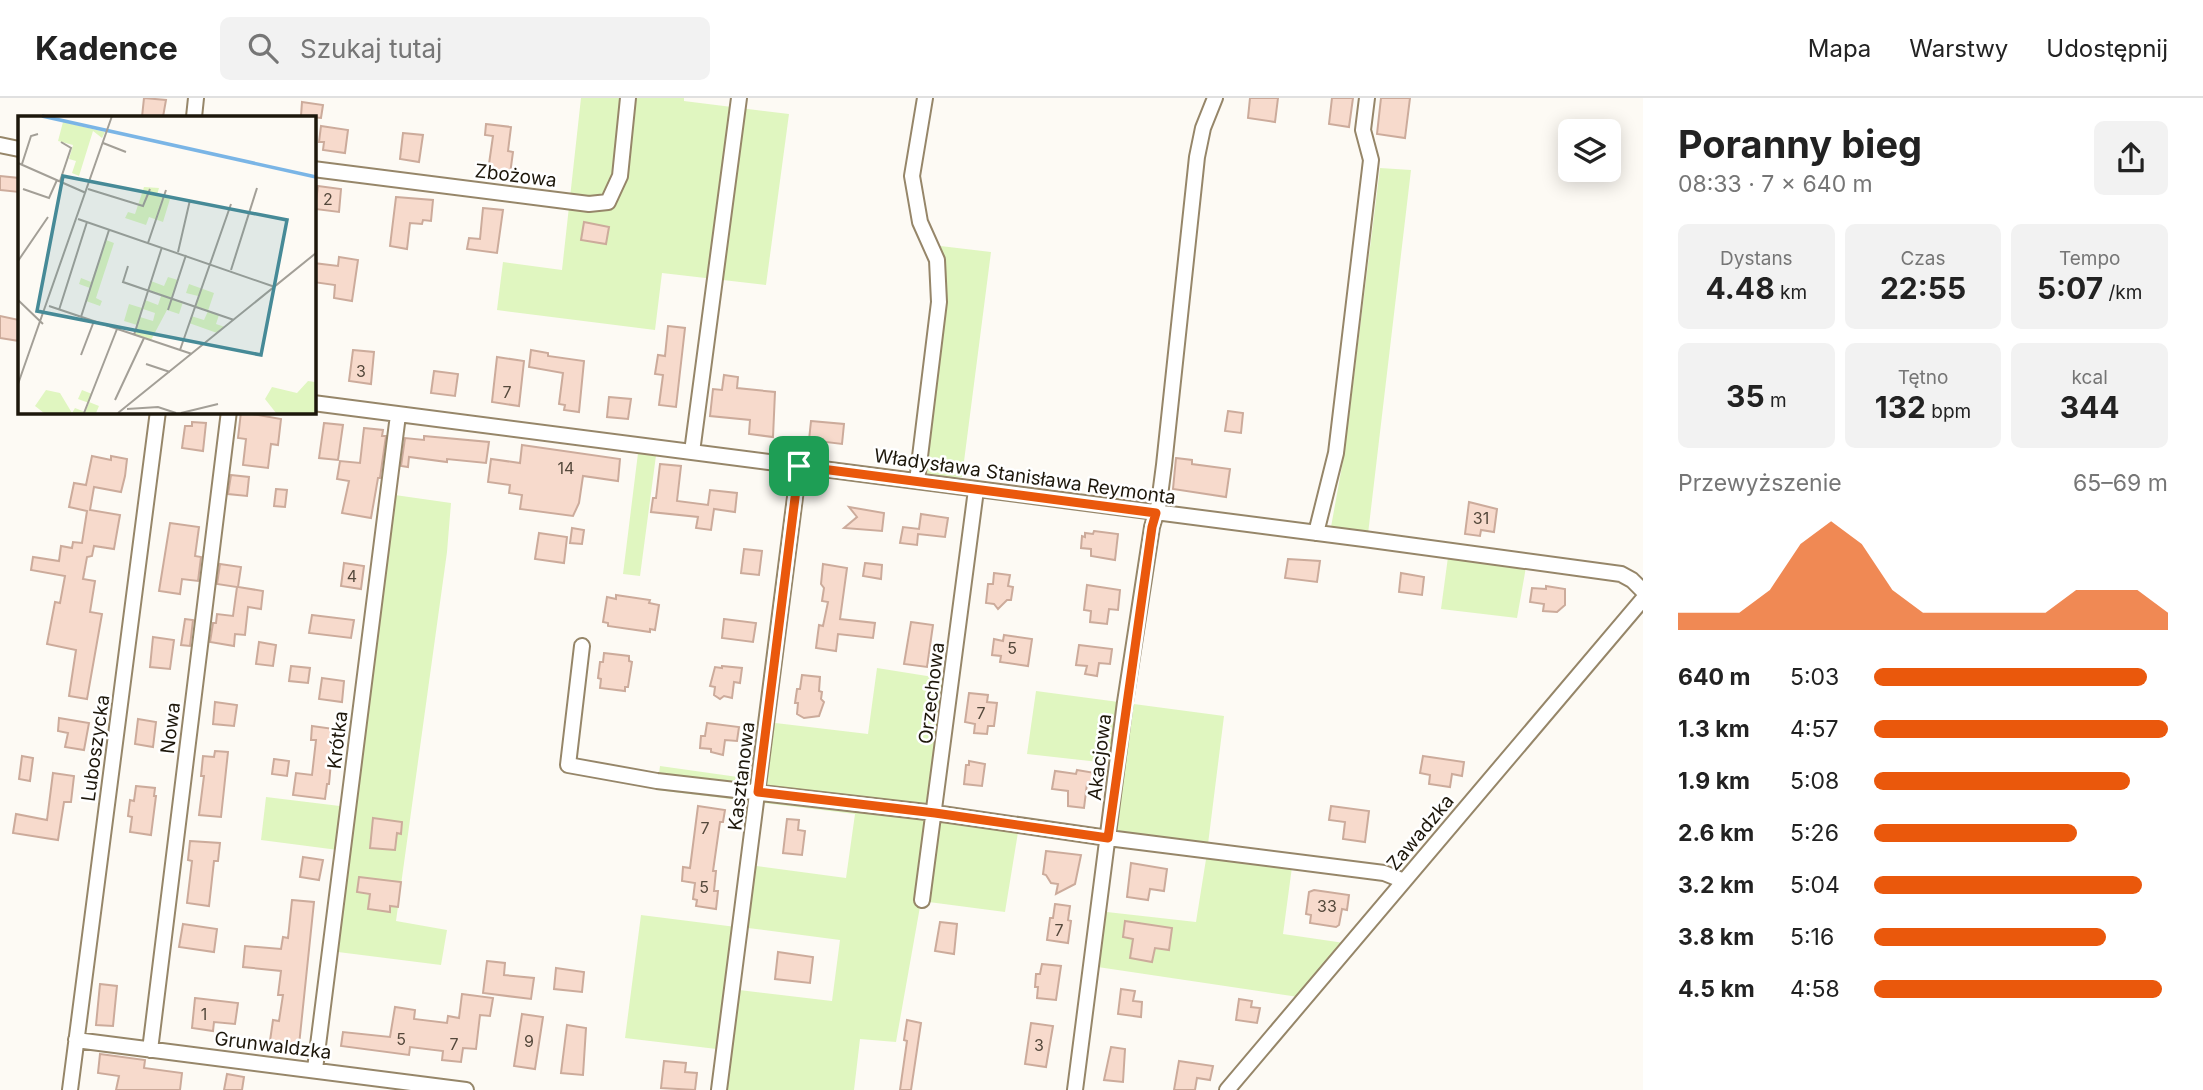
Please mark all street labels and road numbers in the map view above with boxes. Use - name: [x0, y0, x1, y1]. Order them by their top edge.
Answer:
- street label: Zbożowa: [474, 159, 558, 192]
- street label: Władysława Stanisława Reymonta: [872, 444, 1177, 509]
- street label: Orzechowa: [914, 641, 949, 745]
- street label: Luboszycka: [77, 693, 114, 803]
- street label: Nowa: [156, 701, 185, 755]
- street label: Krótka: [323, 710, 352, 770]
- street label: Akacjowa: [1083, 713, 1116, 802]
- street label: Kasztanowa: [723, 720, 760, 832]
- street label: Zawadzka: [1382, 790, 1459, 875]
- street label: Grunwaldzka: [213, 1027, 333, 1064]

